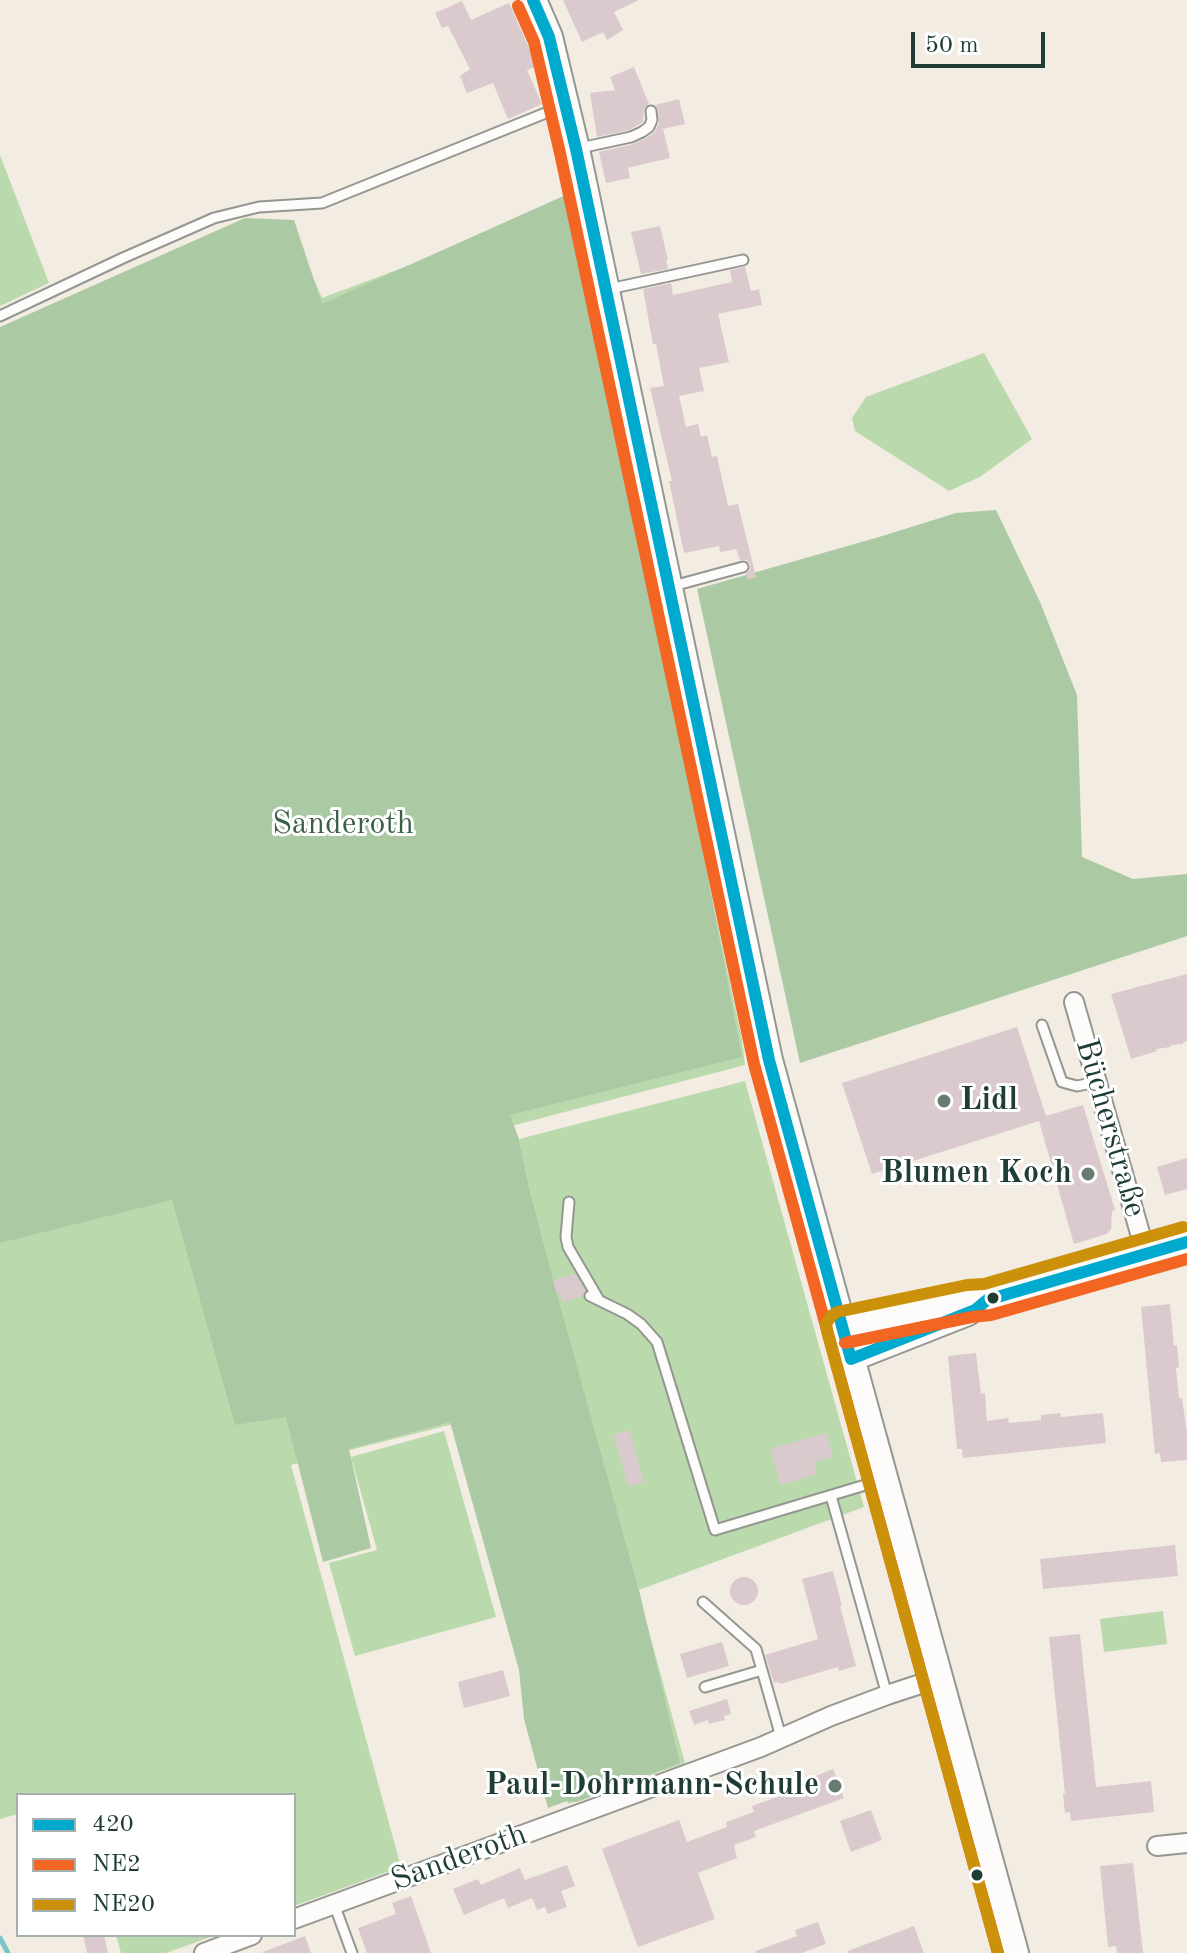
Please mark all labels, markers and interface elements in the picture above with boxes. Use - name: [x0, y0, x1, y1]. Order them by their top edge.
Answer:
- scale bar: [915, 16, 1049, 66]
- text: 50 m: [925, 34, 979, 58]
- park label: Sanderoth: [272, 806, 414, 844]
- street label: Bücherstraße: [1066, 1034, 1154, 1222]
- place label: Lidl: [960, 1082, 1018, 1120]
- marker: Lidl: [935, 1092, 953, 1110]
- place label: Blumen Koch: [881, 1155, 1072, 1193]
- marker: Blumen Koch: [1079, 1165, 1097, 1183]
- unlabelled marker: [985, 1290, 1001, 1306]
- place label: Paul-Dohrmann-Schule: [485, 1767, 819, 1805]
- marker: Paul-Dohrmann-Schule: [826, 1777, 844, 1795]
- legend: [16, 1793, 296, 1937]
- text: 420: [92, 1813, 134, 1837]
- street label: Sanderoth: [386, 1816, 532, 1900]
- text: NE2: [92, 1853, 141, 1877]
- unlabelled marker: [969, 1867, 985, 1883]
- text: NE20: [92, 1893, 155, 1917]

